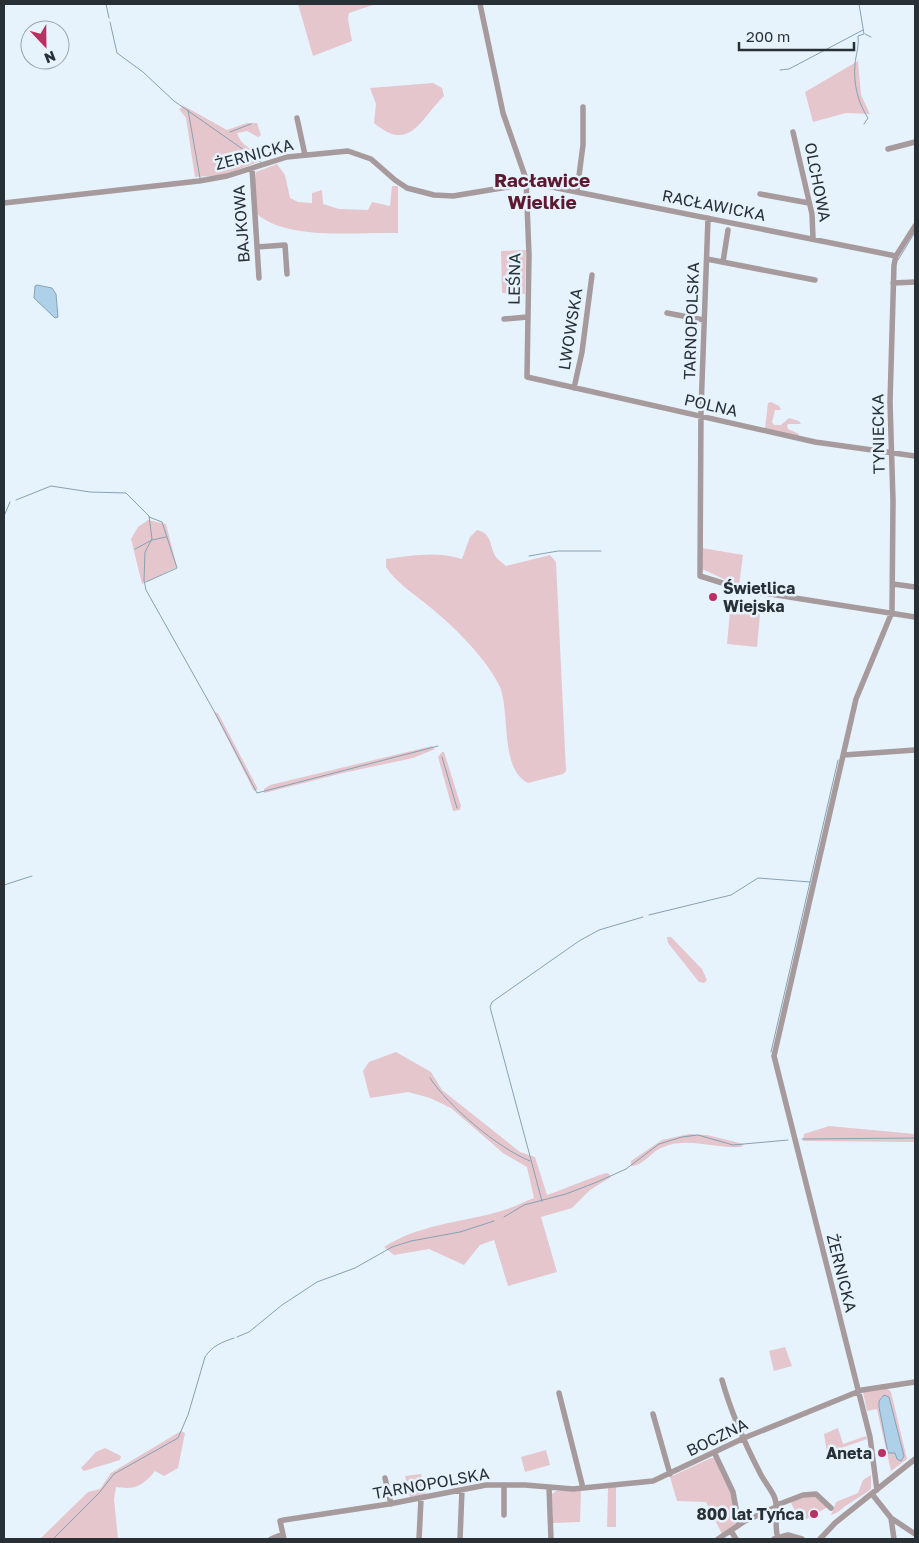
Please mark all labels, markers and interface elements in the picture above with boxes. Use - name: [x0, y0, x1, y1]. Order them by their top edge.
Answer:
- north arrow: [20, 20, 70, 70]
- scale bar: [739, 20, 854, 52]
- text: 200 m: [746, 27, 790, 45]
- text: N: [42, 48, 58, 67]
- street label: ŻERNICKA: [213, 134, 296, 174]
- street label: OLCHOWA: [801, 141, 836, 224]
- district label: Racławice Wielkie: [494, 168, 590, 213]
- street label: BAJKOWA: [228, 184, 254, 263]
- street label: RACŁAWICKA: [660, 185, 768, 225]
- street label: LEŚNA: [504, 253, 524, 305]
- street label: TARNOPOLSKA: [679, 262, 703, 380]
- street label: LWOWSKA: [554, 286, 586, 371]
- street label: POLNA: [682, 389, 740, 421]
- street label: TYNIECKA: [867, 393, 889, 474]
- place label: Świetlica Wiejska: [723, 578, 795, 616]
- marker: Świetlica Wiejska: [707, 591, 719, 603]
- street label: ŻERNICKA: [823, 1232, 861, 1315]
- street label: BOCZNA: [683, 1413, 751, 1460]
- place label: Aneta: [826, 1443, 872, 1463]
- marker: Aneta: [876, 1447, 888, 1459]
- street label: TARNOPOLSKA: [371, 1463, 491, 1503]
- place label: 800 lat Tyńca: [696, 1504, 804, 1524]
- marker: 800 lat Tyńca: [808, 1508, 820, 1520]

